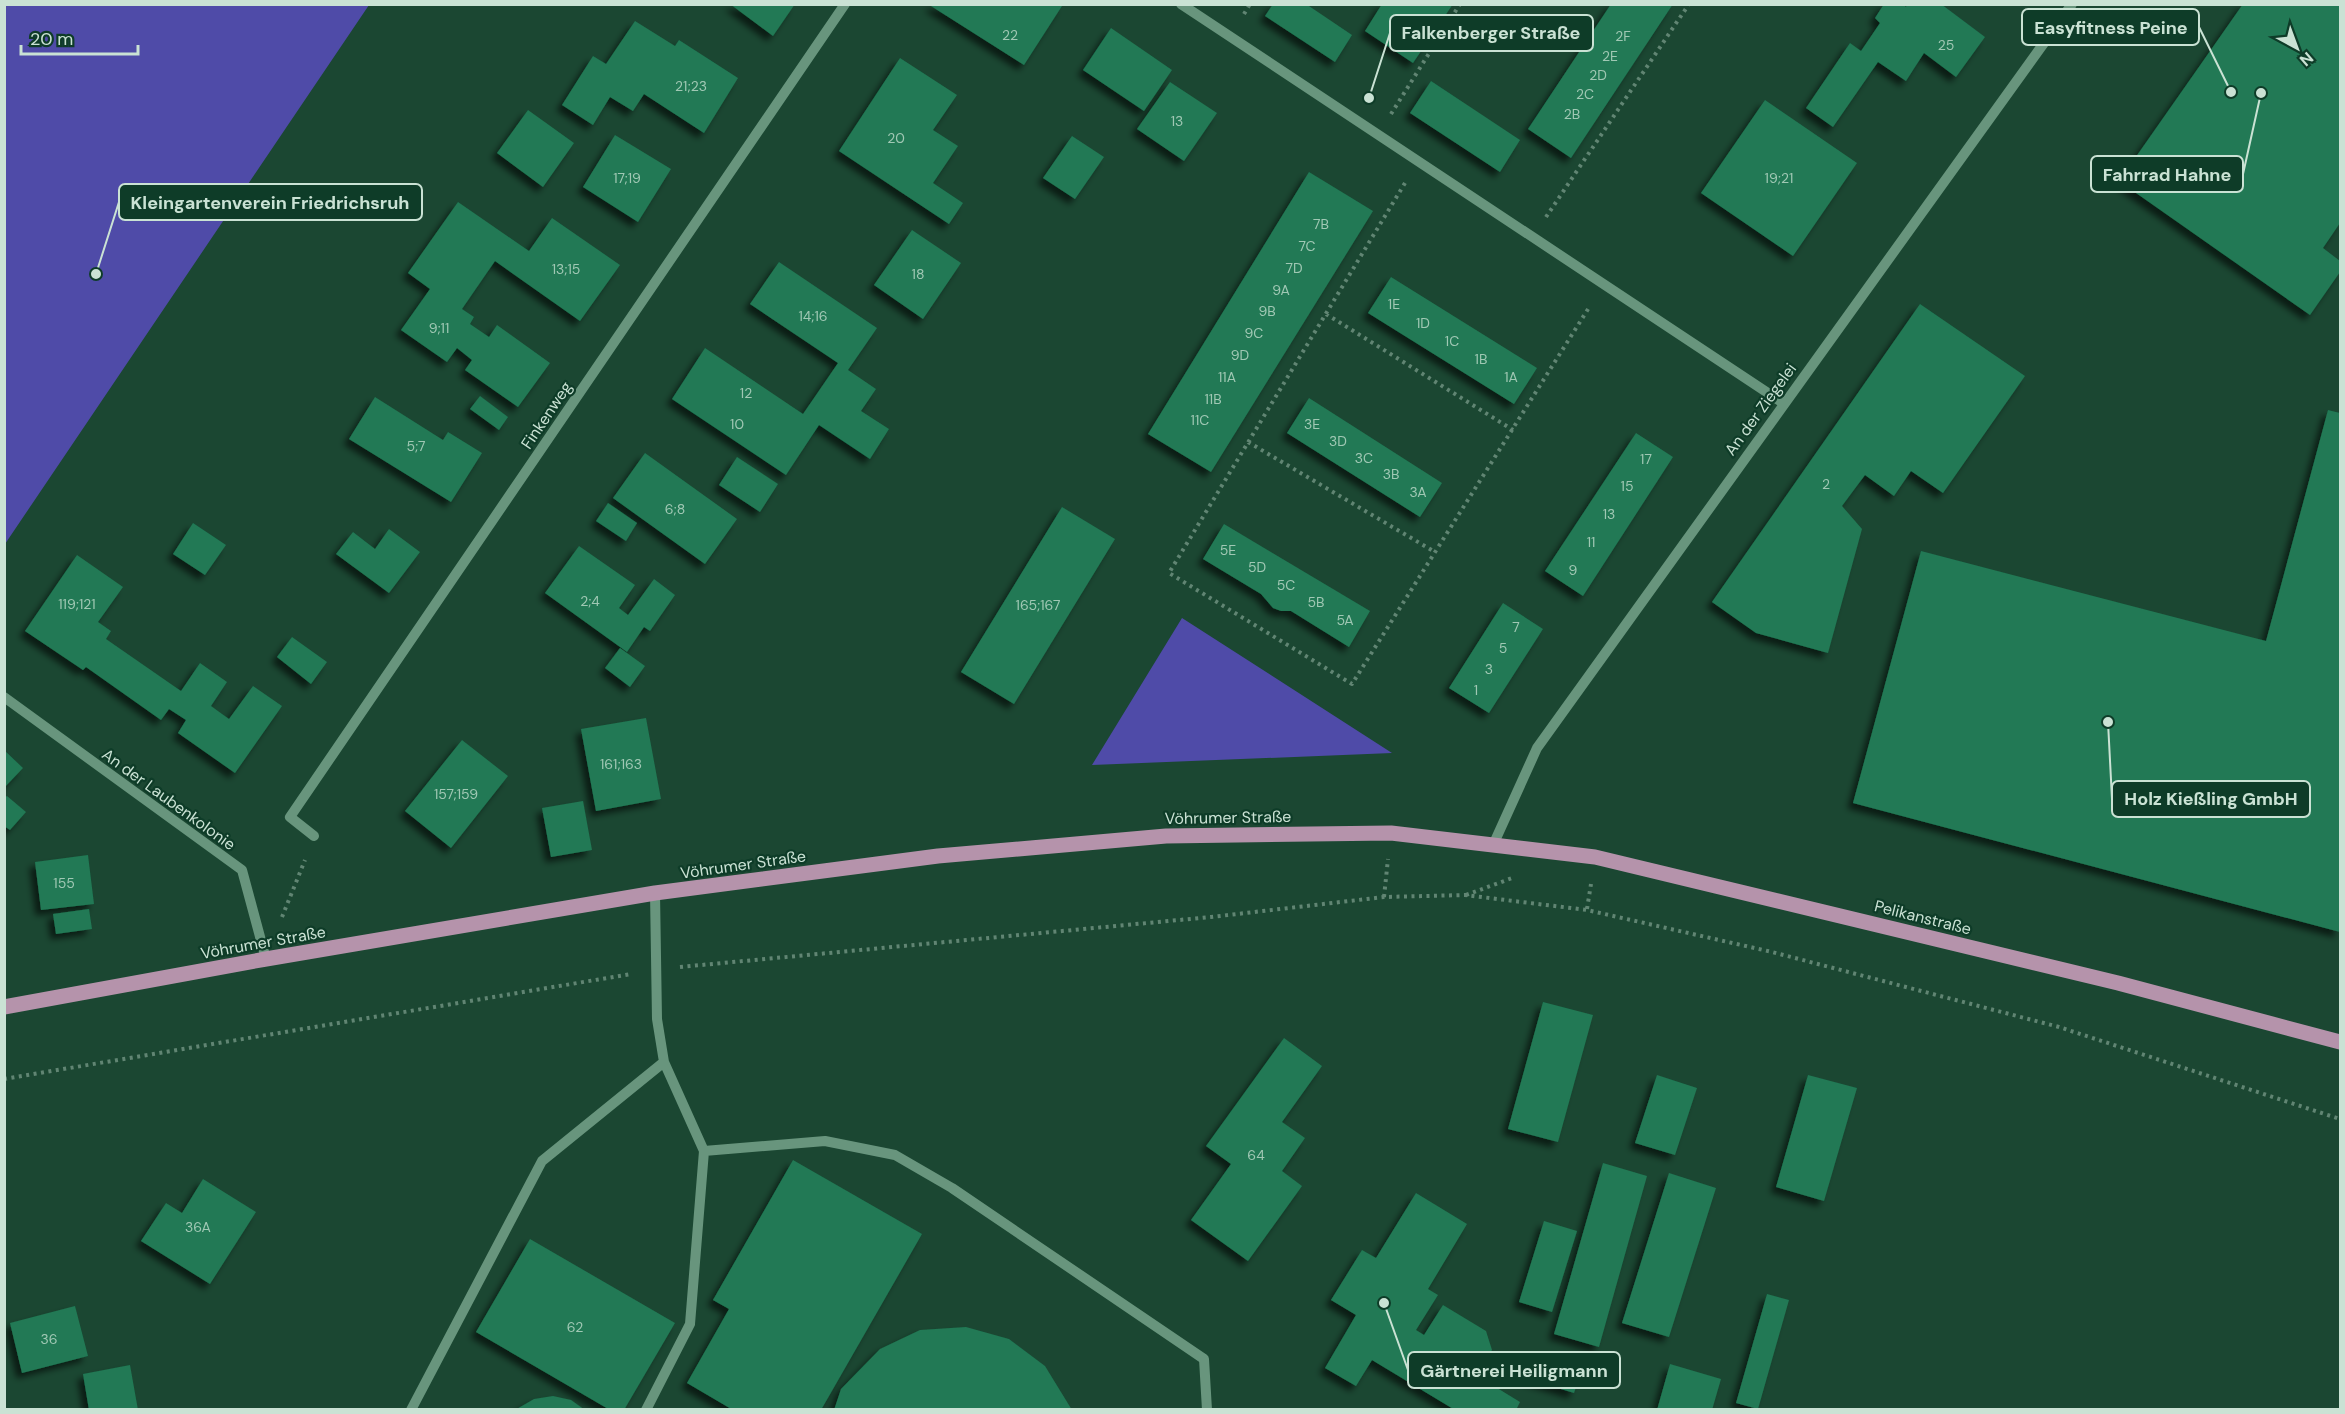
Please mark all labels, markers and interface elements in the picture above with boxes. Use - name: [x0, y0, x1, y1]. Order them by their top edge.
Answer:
- callout: Easyfitness Peine: [2022, 9, 2199, 45]
- callout: Falkenberger Straße: [1390, 15, 1593, 51]
- text: Easyfitness Peine: [2034, 16, 2188, 40]
- scale bar: [21, 18, 138, 56]
- north arrow: [2267, 18, 2327, 78]
- text: Falkenberger Straße: [1402, 21, 1581, 45]
- house number: 22: [1002, 26, 1018, 44]
- text: 20 m: [30, 27, 73, 51]
- house number: 2F: [1615, 27, 1631, 45]
- house number: 25: [1938, 36, 1954, 54]
- house number: 2E: [1602, 47, 1618, 65]
- text: N: [2295, 47, 2318, 71]
- house number: 2D: [1589, 66, 1607, 84]
- house number: 21;23: [675, 77, 707, 95]
- house number: 2C: [1576, 85, 1594, 103]
- house number: 2B: [1564, 105, 1580, 123]
- house number: 13: [1171, 112, 1183, 130]
- house number: 20: [887, 129, 905, 147]
- callout: Fahrrad Hahne: [2091, 156, 2243, 192]
- text: Fahrrad Hahne: [2103, 163, 2231, 187]
- house number: 17;19: [613, 169, 641, 187]
- house number: 19;21: [1765, 169, 1793, 187]
- callout: Kleingartenverein Friedrichsruh: [119, 184, 422, 220]
- text: Kleingartenverein Friedrichsruh: [131, 191, 409, 215]
- house number: 7B: [1313, 215, 1329, 233]
- house number: 7C: [1298, 237, 1316, 255]
- house number: 7D: [1285, 259, 1303, 277]
- house number: 13;15: [552, 260, 580, 278]
- house number: 18: [912, 265, 924, 283]
- house number: 9A: [1272, 281, 1290, 299]
- house number: 1E: [1388, 295, 1400, 313]
- house number: 9B: [1258, 302, 1276, 320]
- house number: 14;16: [798, 307, 828, 325]
- house number: 1D: [1416, 314, 1430, 332]
- house number: 9;11: [429, 319, 449, 337]
- house number: 9C: [1245, 324, 1263, 342]
- house number: 1C: [1445, 332, 1459, 350]
- house number: 9D: [1231, 346, 1249, 364]
- house number: 1B: [1475, 350, 1487, 368]
- street label: An der Ziegelei: [1720, 359, 1801, 460]
- house number: 11A: [1218, 368, 1236, 386]
- house number: 1A: [1504, 368, 1518, 386]
- street label: Finkenweg: [516, 377, 577, 453]
- house number: 12: [740, 384, 752, 402]
- house number: 11B: [1204, 390, 1222, 408]
- house number: 11C: [1191, 411, 1209, 429]
- house number: 10: [730, 415, 744, 433]
- house number: 3E: [1304, 415, 1320, 433]
- house number: 3D: [1329, 432, 1347, 450]
- house number: 5;7: [406, 437, 426, 455]
- house number: 3C: [1355, 449, 1373, 467]
- house number: 17: [1640, 450, 1652, 468]
- house number: 3B: [1383, 465, 1399, 483]
- house number: 2: [1822, 475, 1830, 493]
- house number: 15: [1621, 477, 1633, 495]
- house number: 3A: [1409, 483, 1427, 501]
- house number: 6;8: [665, 500, 685, 518]
- house number: 13: [1603, 505, 1615, 523]
- house number: 11: [1587, 533, 1595, 551]
- house number: 5E: [1220, 541, 1236, 559]
- house number: 5D: [1248, 558, 1266, 576]
- house number: 9: [1569, 561, 1578, 579]
- house number: 5C: [1277, 576, 1295, 594]
- house number: 2;4: [580, 592, 600, 610]
- house number: 5B: [1308, 593, 1324, 611]
- house number: 119;121: [58, 595, 96, 613]
- house number: 165;167: [1016, 596, 1060, 614]
- house number: 5A: [1336, 611, 1354, 629]
- house number: 7: [1512, 618, 1520, 636]
- house number: 5: [1499, 639, 1507, 657]
- house number: 3: [1485, 660, 1493, 678]
- house number: 1: [1474, 681, 1478, 699]
- street label: An der Laubenkolonie: [98, 744, 240, 855]
- house number: 161;163: [600, 755, 642, 773]
- callout: Holz Kießling GmbH: [2112, 781, 2310, 817]
- house number: 157;159: [434, 785, 478, 803]
- text: Holz Kießling GmbH: [2124, 787, 2298, 811]
- street label: Vöhrumer Straße: [1165, 806, 1291, 829]
- street label: Vöhrumer Straße: [679, 845, 807, 884]
- house number: 155: [53, 874, 75, 892]
- street label: Pelikanstraße: [1872, 895, 1974, 940]
- street label: Vöhrumer Straße: [199, 921, 327, 964]
- house number: 64: [1247, 1146, 1265, 1164]
- house number: 36A: [185, 1218, 211, 1236]
- house number: 62: [567, 1318, 583, 1336]
- house number: 36: [40, 1330, 58, 1348]
- callout: Gärtnerei Heiligmann: [1408, 1352, 1620, 1388]
- text: Gärtnerei Heiligmann: [1420, 1359, 1608, 1383]

